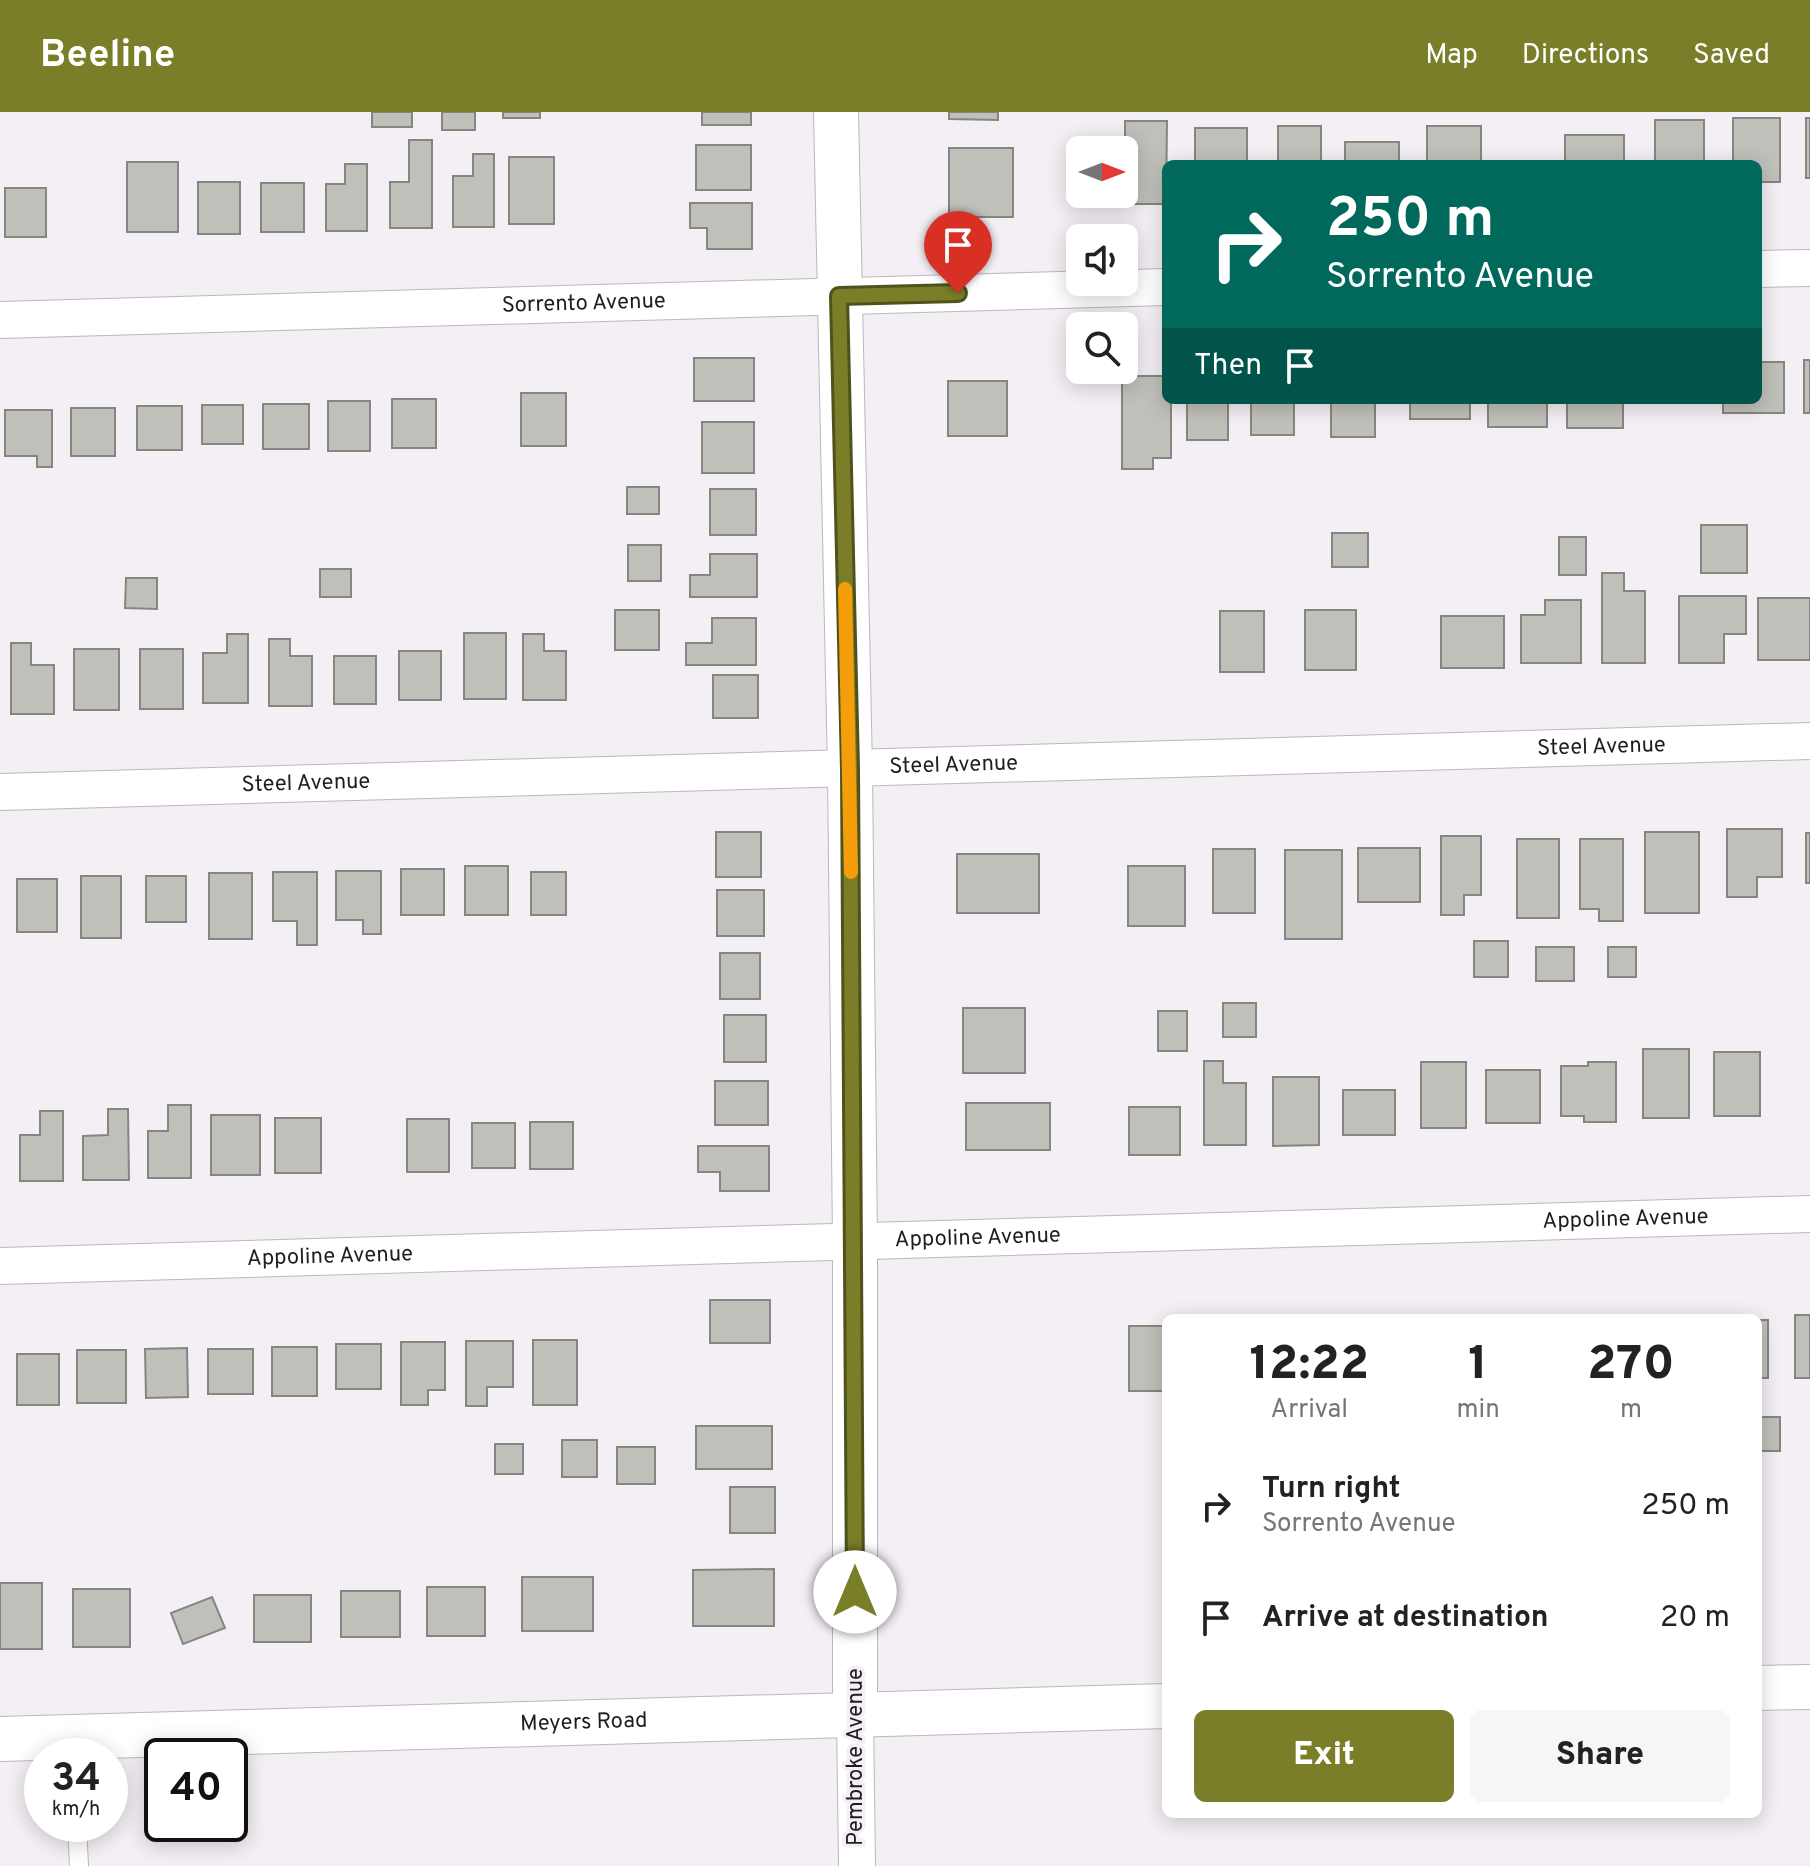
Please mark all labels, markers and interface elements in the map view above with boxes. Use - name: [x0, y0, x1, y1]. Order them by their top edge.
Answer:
- text: Beeline: [40, 32, 175, 81]
- text: Map: [1425, 38, 1478, 74]
- text: Directions: [1522, 38, 1649, 74]
- text: Saved: [1693, 38, 1770, 74]
- north arrow: [1066, 136, 1138, 208]
- map controls: [1066, 136, 1138, 384]
- text: 250 m: [1326, 186, 1494, 256]
- icon: right: [1194, 192, 1298, 296]
- pin: [924, 211, 992, 293]
- icon: arrive: [936, 223, 980, 267]
- button: sound: [1066, 224, 1138, 296]
- text: Sorrento Avenue: [1326, 255, 1594, 301]
- street label: Sorrento Avenue: [502, 288, 666, 319]
- button: search: [1066, 312, 1138, 384]
- icon: arrive: [1278, 344, 1322, 388]
- text: Then: [1194, 348, 1262, 385]
- street label: Steel Avenue: [1537, 732, 1666, 762]
- street label: Steel Avenue: [889, 750, 1018, 780]
- street label: Steel Avenue: [241, 768, 371, 799]
- street label: Appoline Avenue: [1542, 1203, 1709, 1235]
- street label: Appoline Avenue: [894, 1222, 1061, 1254]
- street label: Appoline Avenue: [246, 1241, 413, 1272]
- text: 12:22: [1249, 1336, 1369, 1396]
- text: 1: [1468, 1336, 1488, 1396]
- text: 270: [1587, 1336, 1675, 1396]
- text: Arrival: [1271, 1394, 1348, 1427]
- text: min: [1457, 1394, 1500, 1427]
- text: m: [1620, 1394, 1642, 1427]
- text: Turn right: [1262, 1471, 1400, 1508]
- icon: right: [1194, 1484, 1238, 1528]
- text: 250 m: [1641, 1488, 1730, 1525]
- text: Sorrento Avenue: [1262, 1508, 1456, 1541]
- position arrow: [813, 1550, 897, 1634]
- icon: arrive: [1194, 1596, 1238, 1640]
- text: Arrive at destination: [1262, 1600, 1548, 1637]
- text: 20 m: [1660, 1600, 1730, 1637]
- street label: Pembroke Avenue: [843, 1668, 870, 1846]
- street label: Meyers Road: [520, 1707, 648, 1738]
- button: Exit: [1194, 1710, 1454, 1802]
- button: Share: [1470, 1710, 1730, 1802]
- speed limit sign: 40: [144, 1738, 248, 1842]
- text: 34: [51, 1755, 101, 1805]
- text: km/h: [52, 1797, 100, 1823]

